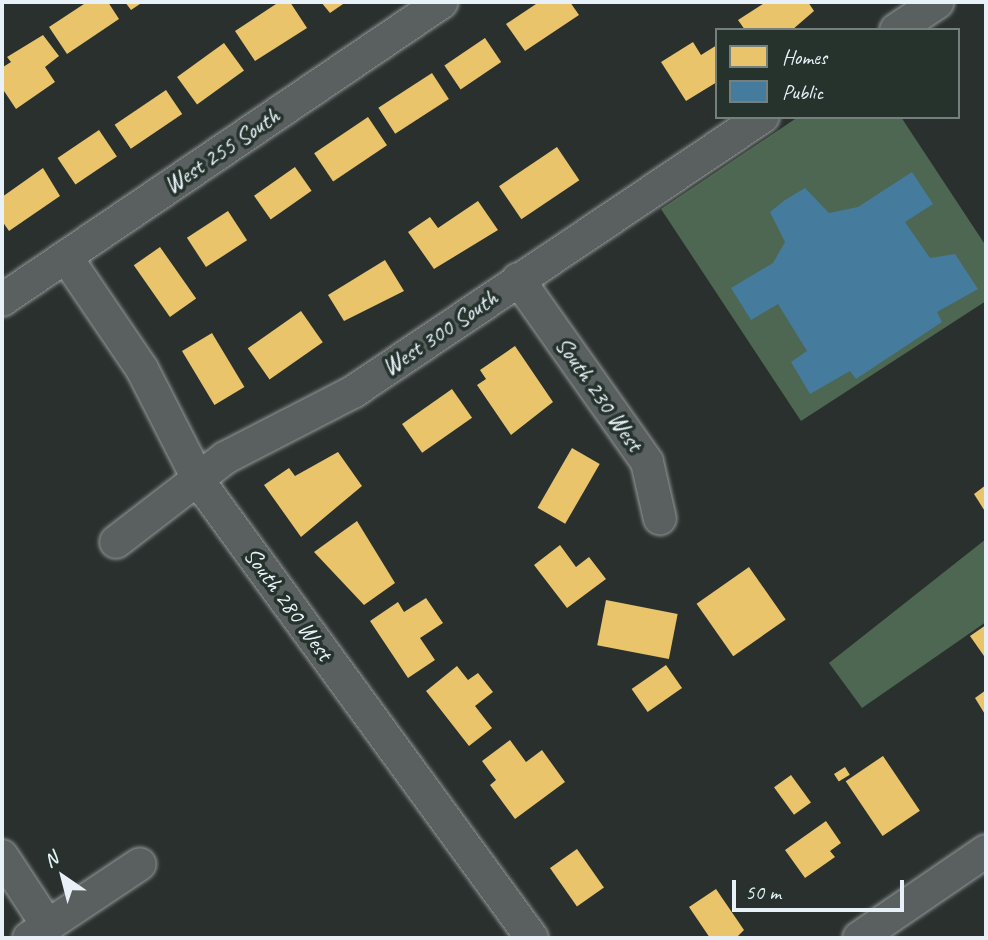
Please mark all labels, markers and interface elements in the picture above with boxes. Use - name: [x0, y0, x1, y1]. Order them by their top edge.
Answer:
- legend: [715, 28, 960, 119]
- text: Homes: [782, 44, 827, 70]
- text: Public: [782, 79, 823, 105]
- street label: West 255 South: [159, 102, 285, 200]
- street label: West 300 South: [377, 284, 503, 382]
- street label: South 230 West: [549, 331, 649, 457]
- street label: South 280 West: [237, 542, 339, 666]
- north arrow: [28, 842, 98, 912]
- text: N: [39, 847, 63, 873]
- scale bar: [736, 866, 908, 910]
- text: 50 m: [745, 879, 781, 905]

